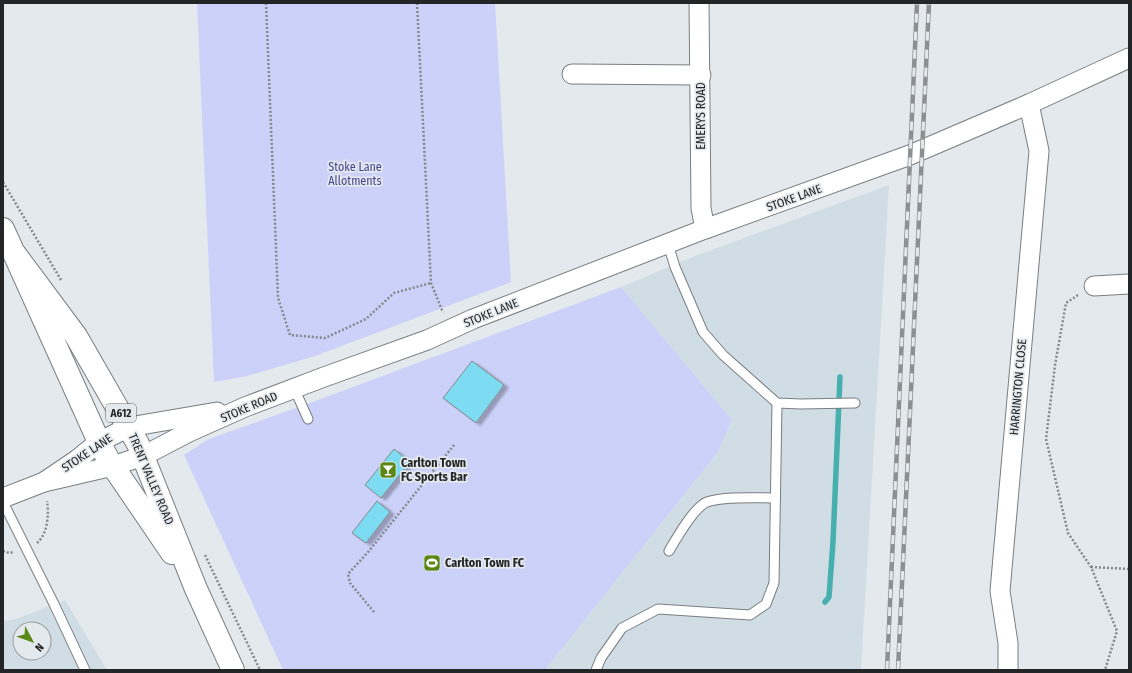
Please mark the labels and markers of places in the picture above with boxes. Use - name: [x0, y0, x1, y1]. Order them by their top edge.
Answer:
- place label: Carlton Town FC Sports Bar: [401, 456, 468, 484]
- bar icon: Carlton Town FC Sports Bar: [378, 460, 398, 480]
- sports icon: Carlton Town FC: [422, 553, 442, 573]
- place label: Carlton Town FC: [445, 556, 525, 570]

